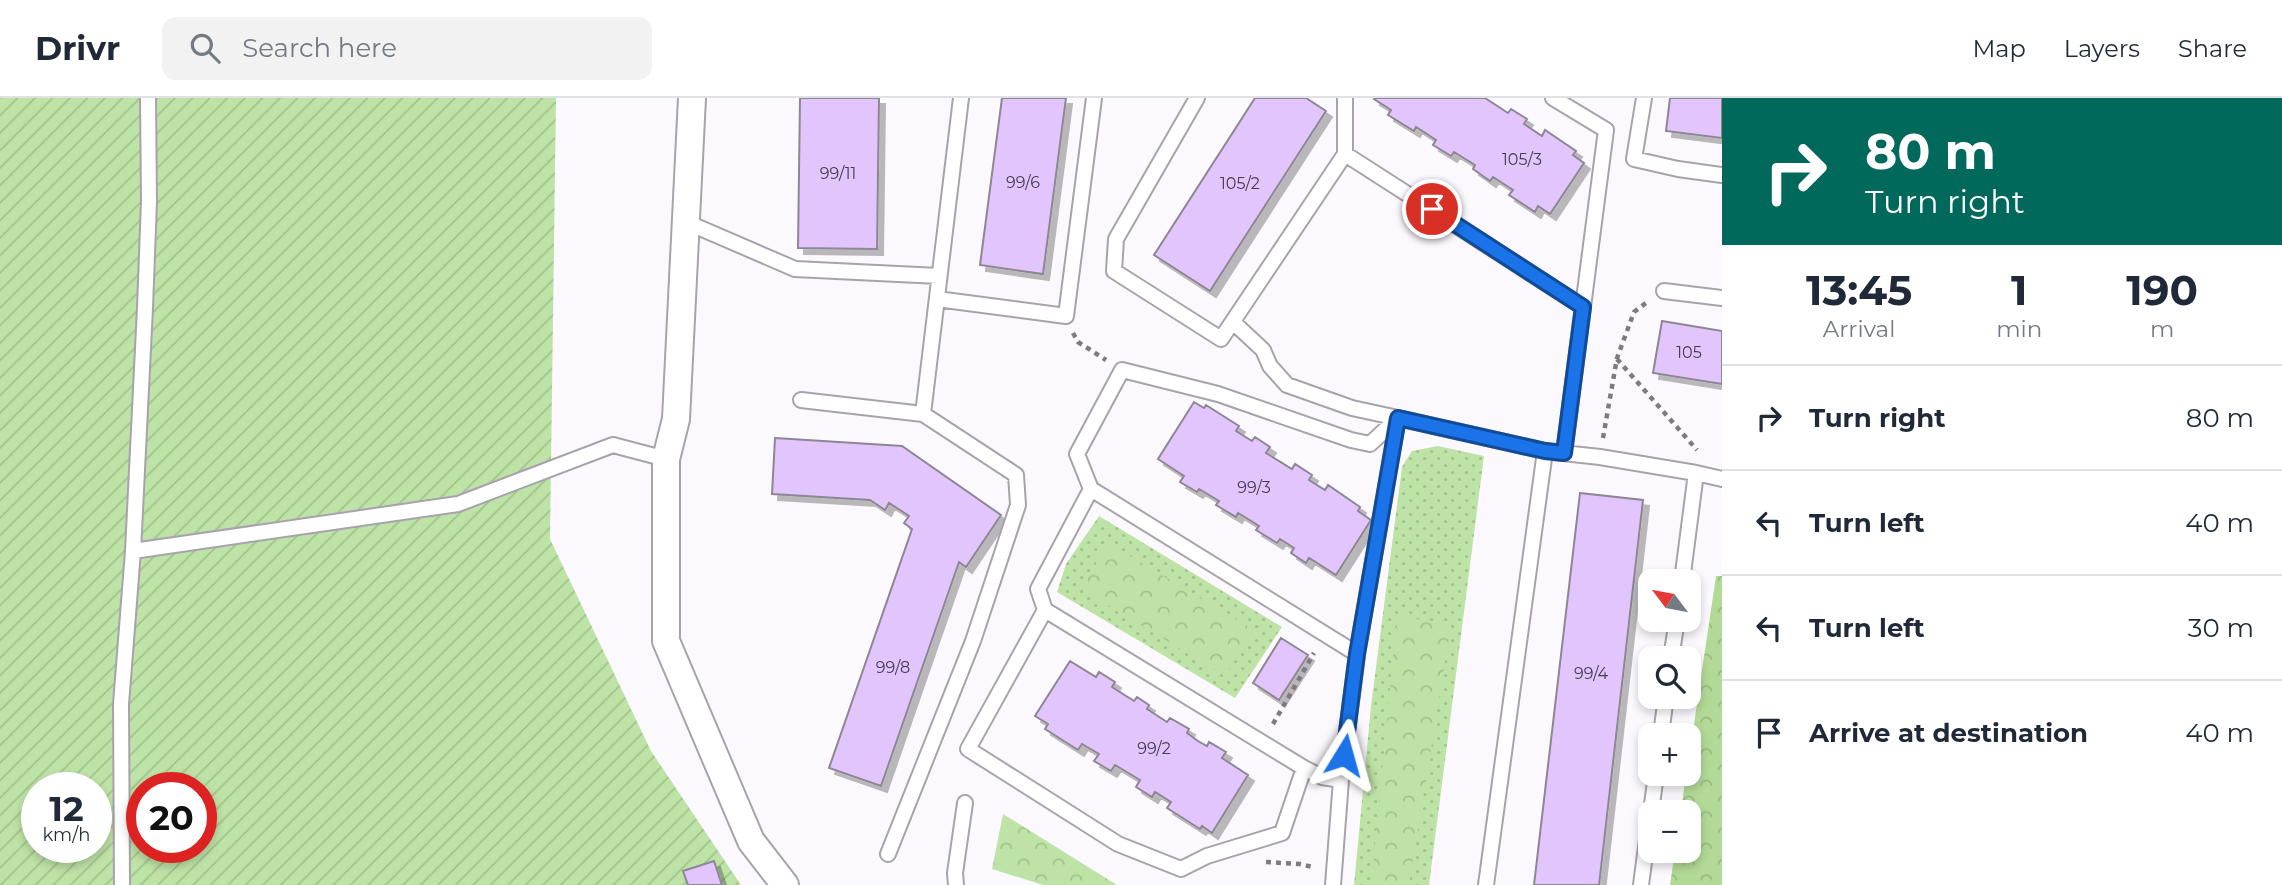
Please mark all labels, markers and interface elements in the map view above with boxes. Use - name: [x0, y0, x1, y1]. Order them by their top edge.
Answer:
- search box: [162, 17, 652, 80]
- text: Drivr: [35, 28, 120, 68]
- icon: search: [186, 29, 224, 67]
- text: Search here: [242, 32, 397, 64]
- text: Map: [1972, 34, 2026, 63]
- text: Layers: [2064, 34, 2140, 63]
- text: Share: [2178, 34, 2247, 63]
- text: 80 m: [1865, 122, 1996, 181]
- icon: right: [1750, 126, 1841, 217]
- house number: 105/3: [1502, 150, 1542, 169]
- house number: 99/11: [820, 164, 856, 183]
- house number: 99/6: [1006, 173, 1040, 192]
- house number: 105/2: [1220, 174, 1260, 193]
- pin: [1402, 179, 1462, 239]
- text: Turn right: [1865, 182, 2025, 221]
- icon: arrive: [1413, 190, 1451, 228]
- text: 13:45: [1806, 264, 1912, 316]
- text: 1: [2011, 264, 2027, 316]
- text: 190: [2126, 264, 2198, 316]
- text: Arrival: [1823, 315, 1895, 343]
- text: min: [1996, 315, 2042, 343]
- text: m: [2150, 315, 2174, 343]
- house number: 105: [1676, 343, 1702, 362]
- icon: right: [1750, 399, 1788, 437]
- text: Turn right: [1809, 402, 1945, 434]
- text: 80 m: [2186, 402, 2254, 434]
- house number: 99/3: [1237, 478, 1271, 497]
- icon: left: [1750, 504, 1788, 542]
- text: Turn left: [1809, 507, 1925, 539]
- text: 40 m: [2185, 507, 2254, 539]
- north arrow: [1638, 569, 1701, 632]
- map controls: [1638, 569, 1701, 863]
- icon: left: [1750, 609, 1788, 647]
- text: Turn left: [1809, 612, 1925, 644]
- text: 30 m: [2188, 612, 2254, 644]
- button: search: [1638, 646, 1701, 709]
- house number: 99/8: [876, 658, 910, 677]
- house number: 99/4: [1574, 664, 1608, 683]
- icon: arrive: [1750, 714, 1788, 752]
- text: Arrive at destination: [1809, 717, 2088, 749]
- text: 40 m: [2185, 717, 2254, 749]
- position arrow: [1307, 718, 1381, 792]
- button: +: [1638, 723, 1701, 786]
- house number: 99/2: [1137, 739, 1171, 758]
- speed limit sign: 20: [126, 772, 217, 863]
- text: 12: [49, 787, 84, 830]
- button: −: [1638, 800, 1701, 863]
- text: km/h: [42, 824, 91, 846]

